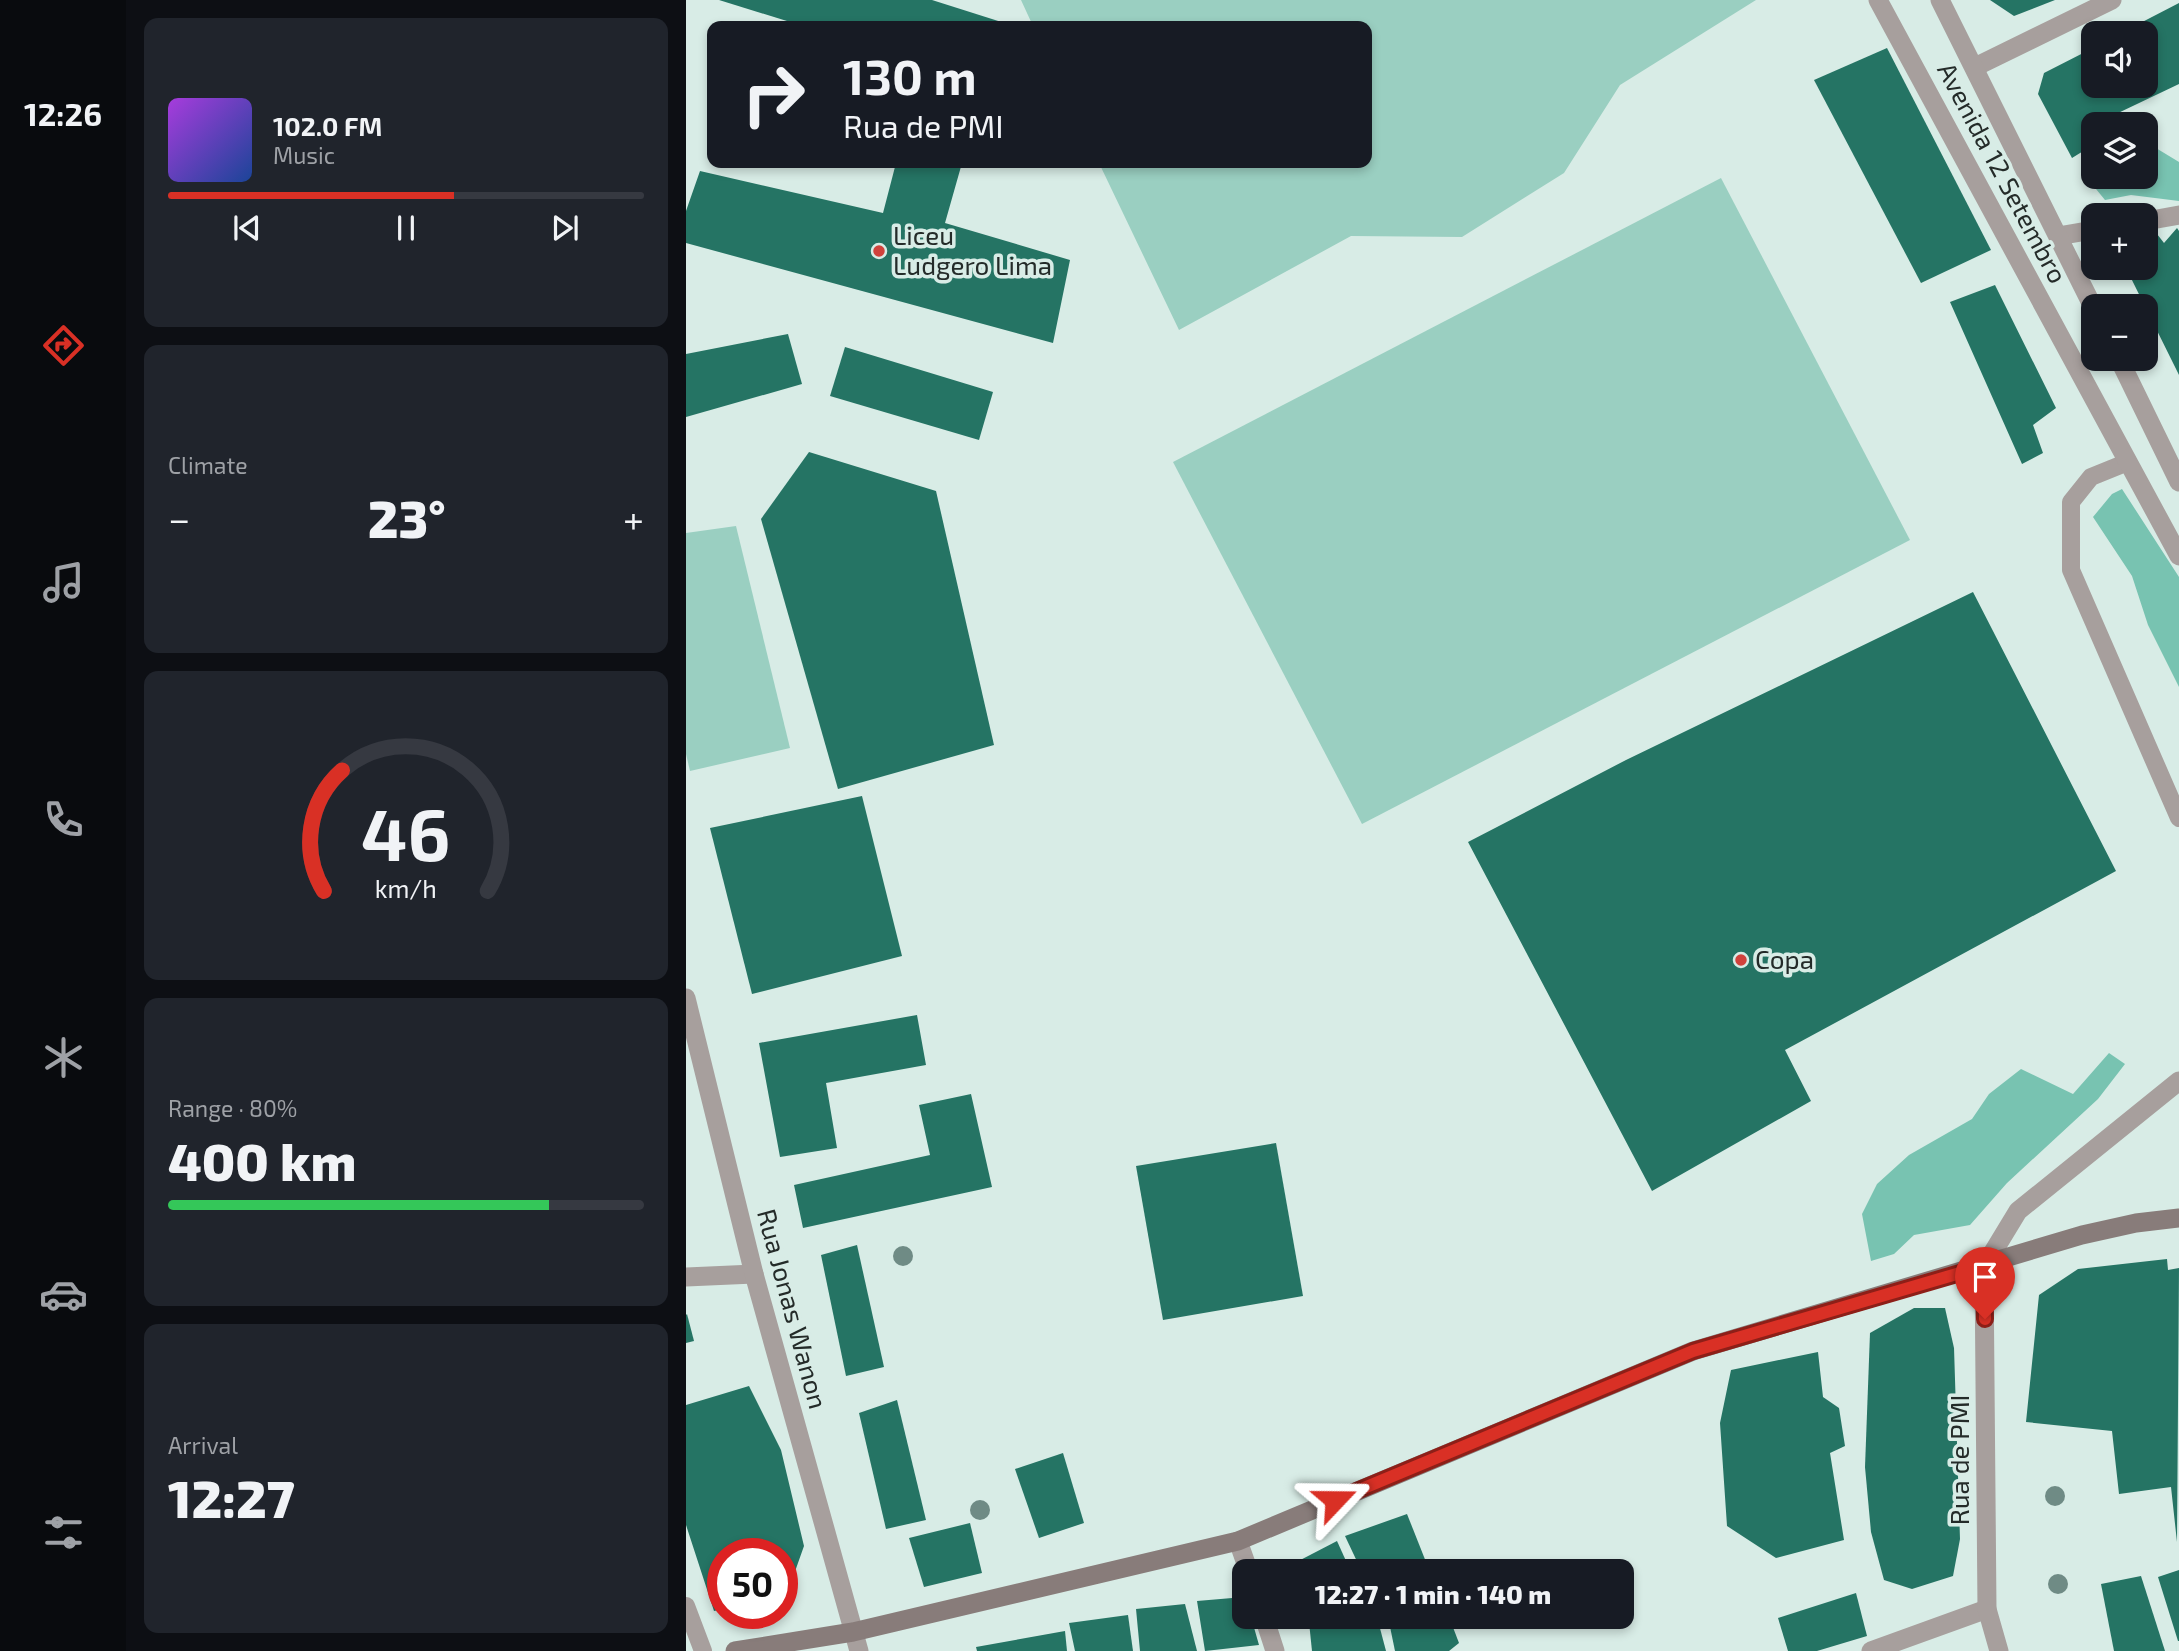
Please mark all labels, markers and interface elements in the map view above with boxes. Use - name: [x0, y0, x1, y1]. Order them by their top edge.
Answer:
- map controls: [2081, 21, 2158, 371]
- button: sound: [2081, 21, 2158, 98]
- text: 130 m: [843, 46, 977, 105]
- icon: right: [728, 49, 819, 140]
- street label: Avenida 12 Setembro: [1932, 57, 2075, 288]
- text: 12:26: [24, 94, 102, 132]
- text: Rua de PMI: [843, 106, 1004, 144]
- text: 102.0 FM: [273, 110, 382, 141]
- button: layers: [2081, 112, 2158, 189]
- text: Music: [273, 141, 335, 169]
- button: +: [2081, 203, 2158, 280]
- icon: previous: [228, 209, 266, 247]
- icon: pause: [387, 209, 425, 247]
- icon: next: [546, 209, 584, 247]
- place label: Liceu Ludgero Lima: [893, 219, 1052, 280]
- marker: Liceu Ludgero Lima: [871, 243, 887, 259]
- button: −: [2081, 294, 2158, 371]
- icon: directions: [39, 321, 88, 370]
- text: Climate: [168, 451, 248, 479]
- text: 23°: [368, 486, 446, 548]
- text: −: [168, 495, 190, 541]
- text: +: [623, 495, 644, 541]
- icon: music: [39, 558, 88, 607]
- text: 46: [361, 789, 451, 877]
- icon: phone: [39, 795, 88, 844]
- text: km/h: [375, 873, 437, 903]
- place label: Copa: [1755, 943, 1814, 974]
- marker: Copa: [1733, 952, 1749, 968]
- icon: climate: [39, 1033, 88, 1082]
- text: Range · 80%: [168, 1094, 297, 1122]
- text: 400 km: [168, 1129, 356, 1191]
- street label: Rua Jonas Wanon: [752, 1205, 835, 1412]
- pin: [1955, 1247, 2015, 1319]
- icon: arrive: [1966, 1258, 2004, 1296]
- icon: car: [39, 1270, 88, 1319]
- street label: Rua de PMI: [1943, 1395, 1974, 1525]
- text: Arrival: [168, 1431, 238, 1459]
- position arrow: [1298, 1463, 1372, 1537]
- text: 12:27: [168, 1466, 295, 1528]
- icon: filters: [39, 1508, 88, 1557]
- speed limit sign: 50: [707, 1538, 798, 1629]
- text: 12:27 · 1 min · 140 m: [1315, 1578, 1551, 1609]

